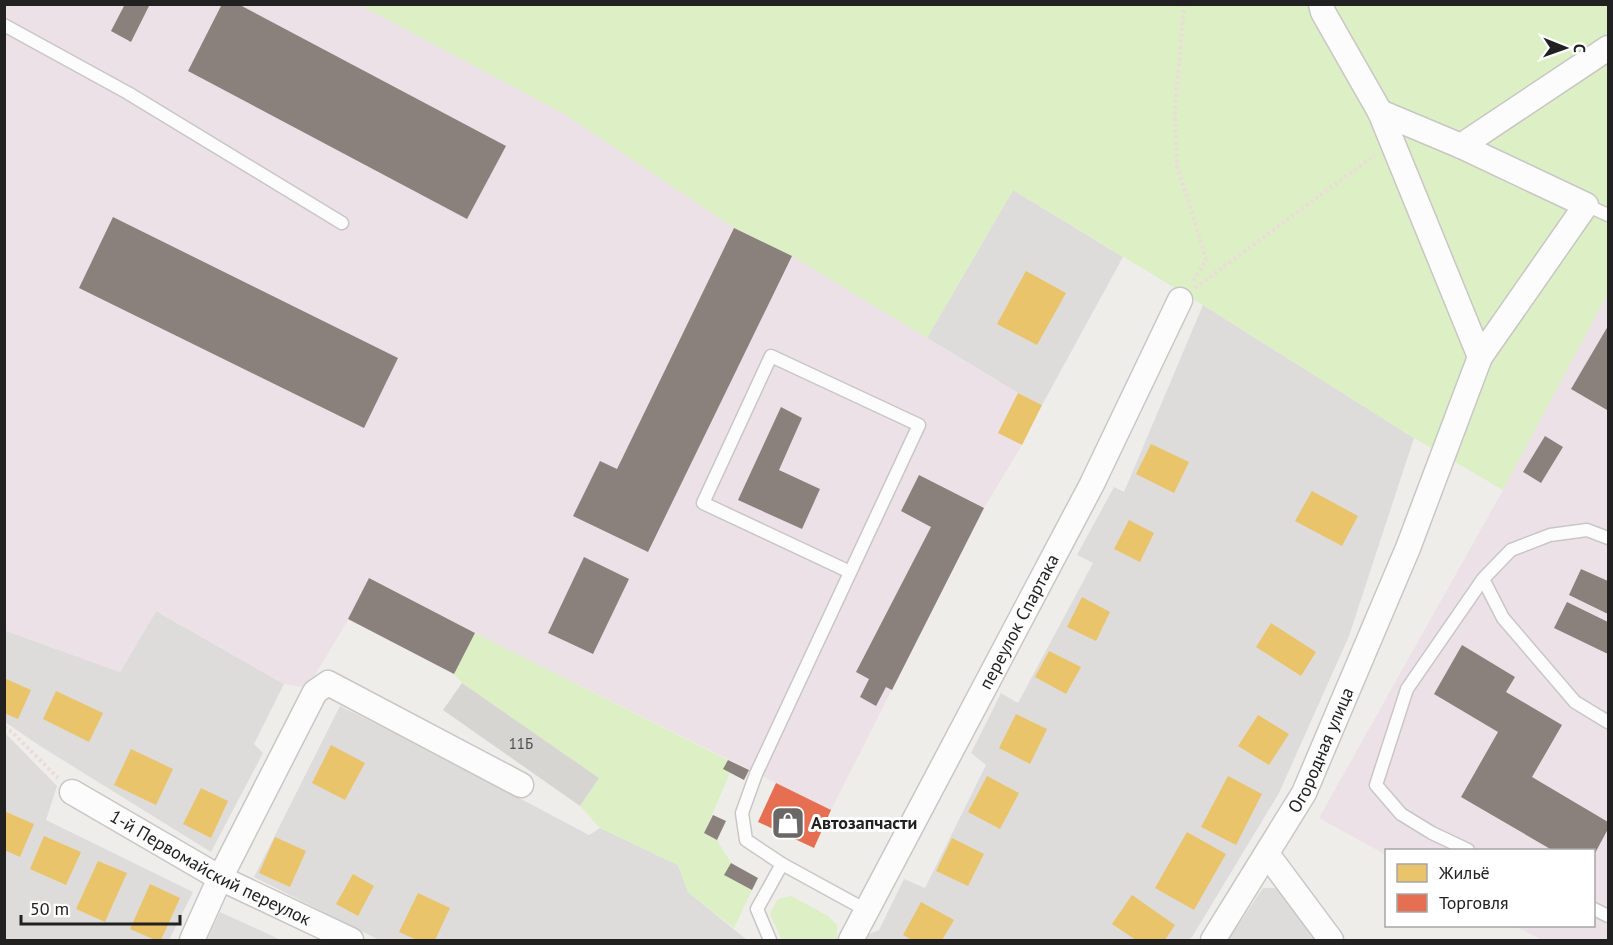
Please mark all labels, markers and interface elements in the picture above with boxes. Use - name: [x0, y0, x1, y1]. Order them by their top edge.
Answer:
- north arrow: [1535, 18, 1595, 78]
- text: С: [1570, 44, 1590, 53]
- street label: переулок Спартака: [974, 550, 1064, 693]
- street label: Огородная улица: [1282, 684, 1359, 817]
- house number: 11Б: [509, 734, 533, 753]
- street label: 1-й Первомайский переулок: [106, 805, 315, 931]
- shop icon: Автозапчасти: [770, 805, 806, 841]
- place label: Автозапчасти: [811, 811, 917, 834]
- legend: [1385, 849, 1595, 927]
- text: Жильё: [1438, 861, 1490, 884]
- scale bar: [21, 888, 180, 926]
- text: Торговля: [1439, 891, 1509, 914]
- text: 50 m: [30, 897, 69, 920]

